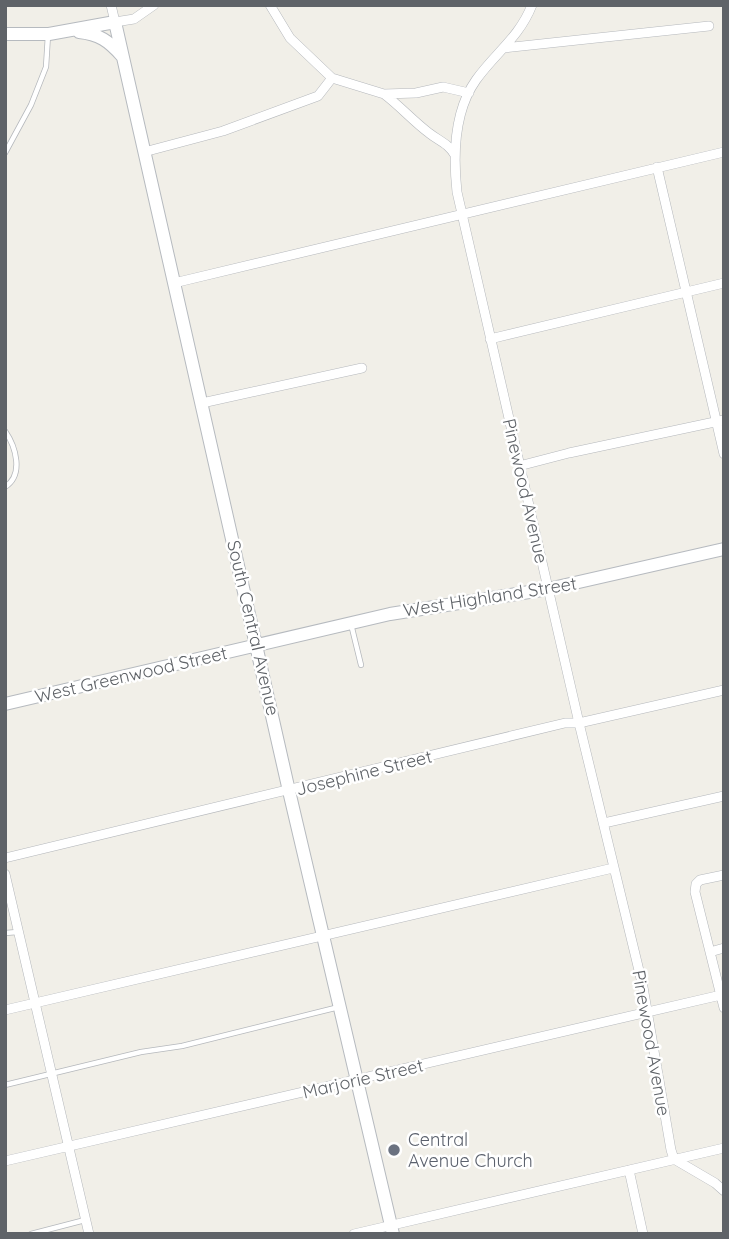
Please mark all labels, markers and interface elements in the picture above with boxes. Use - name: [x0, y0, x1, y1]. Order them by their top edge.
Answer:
- street label: Pinewood Avenue: [498, 416, 553, 565]
- street label: South Central Avenue: [222, 538, 285, 718]
- street label: West Highland Street: [401, 571, 578, 622]
- street label: West Greenwood Street: [32, 641, 229, 708]
- street label: Josephine Street: [293, 744, 434, 801]
- street label: Pinewood Avenue: [627, 968, 676, 1118]
- street label: Marjorie Street: [300, 1053, 426, 1104]
- place label: Central Avenue Church: [408, 1128, 533, 1172]
- marker: Central Avenue Church: [386, 1142, 402, 1158]

